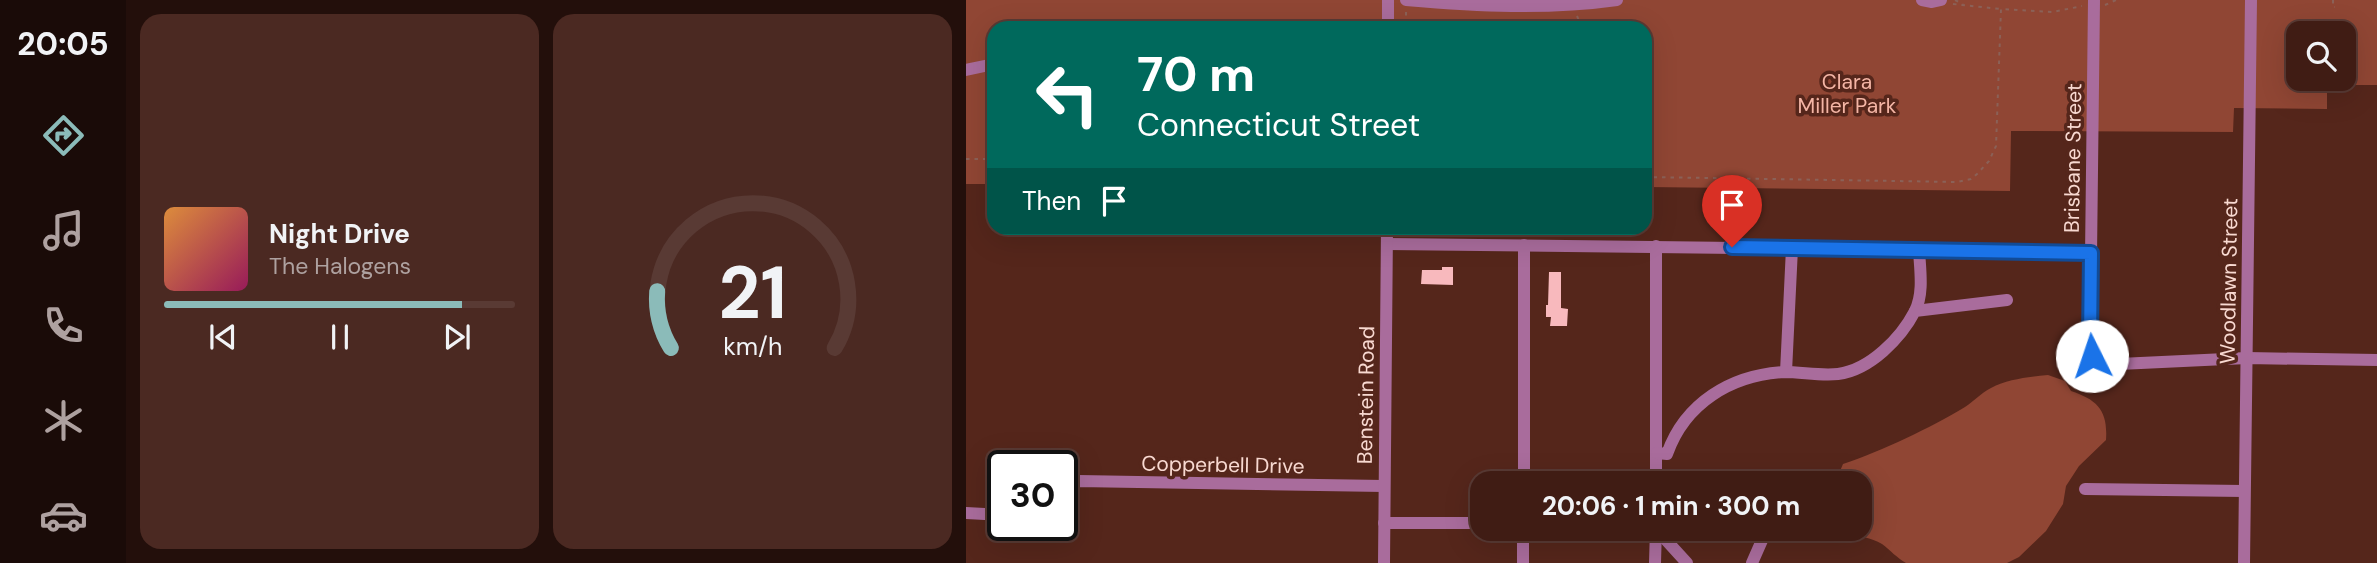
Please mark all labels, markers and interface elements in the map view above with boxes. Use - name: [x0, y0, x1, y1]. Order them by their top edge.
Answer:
- map controls: [2286, 21, 2356, 91]
- button: search: [2286, 21, 2356, 91]
- text: 20:05: [17, 23, 109, 65]
- text: 70 m: [1137, 42, 1255, 106]
- icon: left: [1022, 49, 1113, 140]
- park label: Clara Miller Park: [1798, 68, 1897, 120]
- street label: Brisbane Street: [2058, 83, 2088, 233]
- text: Connecticut Street: [1137, 104, 1420, 146]
- icon: directions: [39, 111, 88, 160]
- pin: [1702, 175, 1762, 247]
- icon: arrive: [1095, 182, 1133, 220]
- text: Then: [1022, 184, 1081, 218]
- icon: arrive: [1713, 186, 1751, 224]
- street label: Woodlawn Street: [2214, 198, 2244, 364]
- icon: music: [39, 206, 88, 255]
- text: Night Drive: [269, 217, 410, 251]
- text: 21: [718, 246, 787, 341]
- text: The Halogens: [269, 251, 411, 281]
- icon: phone: [39, 301, 88, 350]
- icon: previous: [204, 318, 242, 356]
- icon: pause: [321, 318, 359, 356]
- icon: next: [438, 318, 476, 356]
- position arrow: [2055, 319, 2129, 393]
- street label: Benstein Road: [1351, 326, 1381, 464]
- text: km/h: [723, 329, 782, 362]
- icon: climate: [39, 396, 88, 445]
- speed limit sign: 30: [987, 450, 1078, 541]
- street label: Copperbell Drive: [1141, 450, 1305, 480]
- text: 20:06 · 1 min · 300 m: [1542, 489, 1800, 523]
- icon: car: [39, 491, 88, 540]

